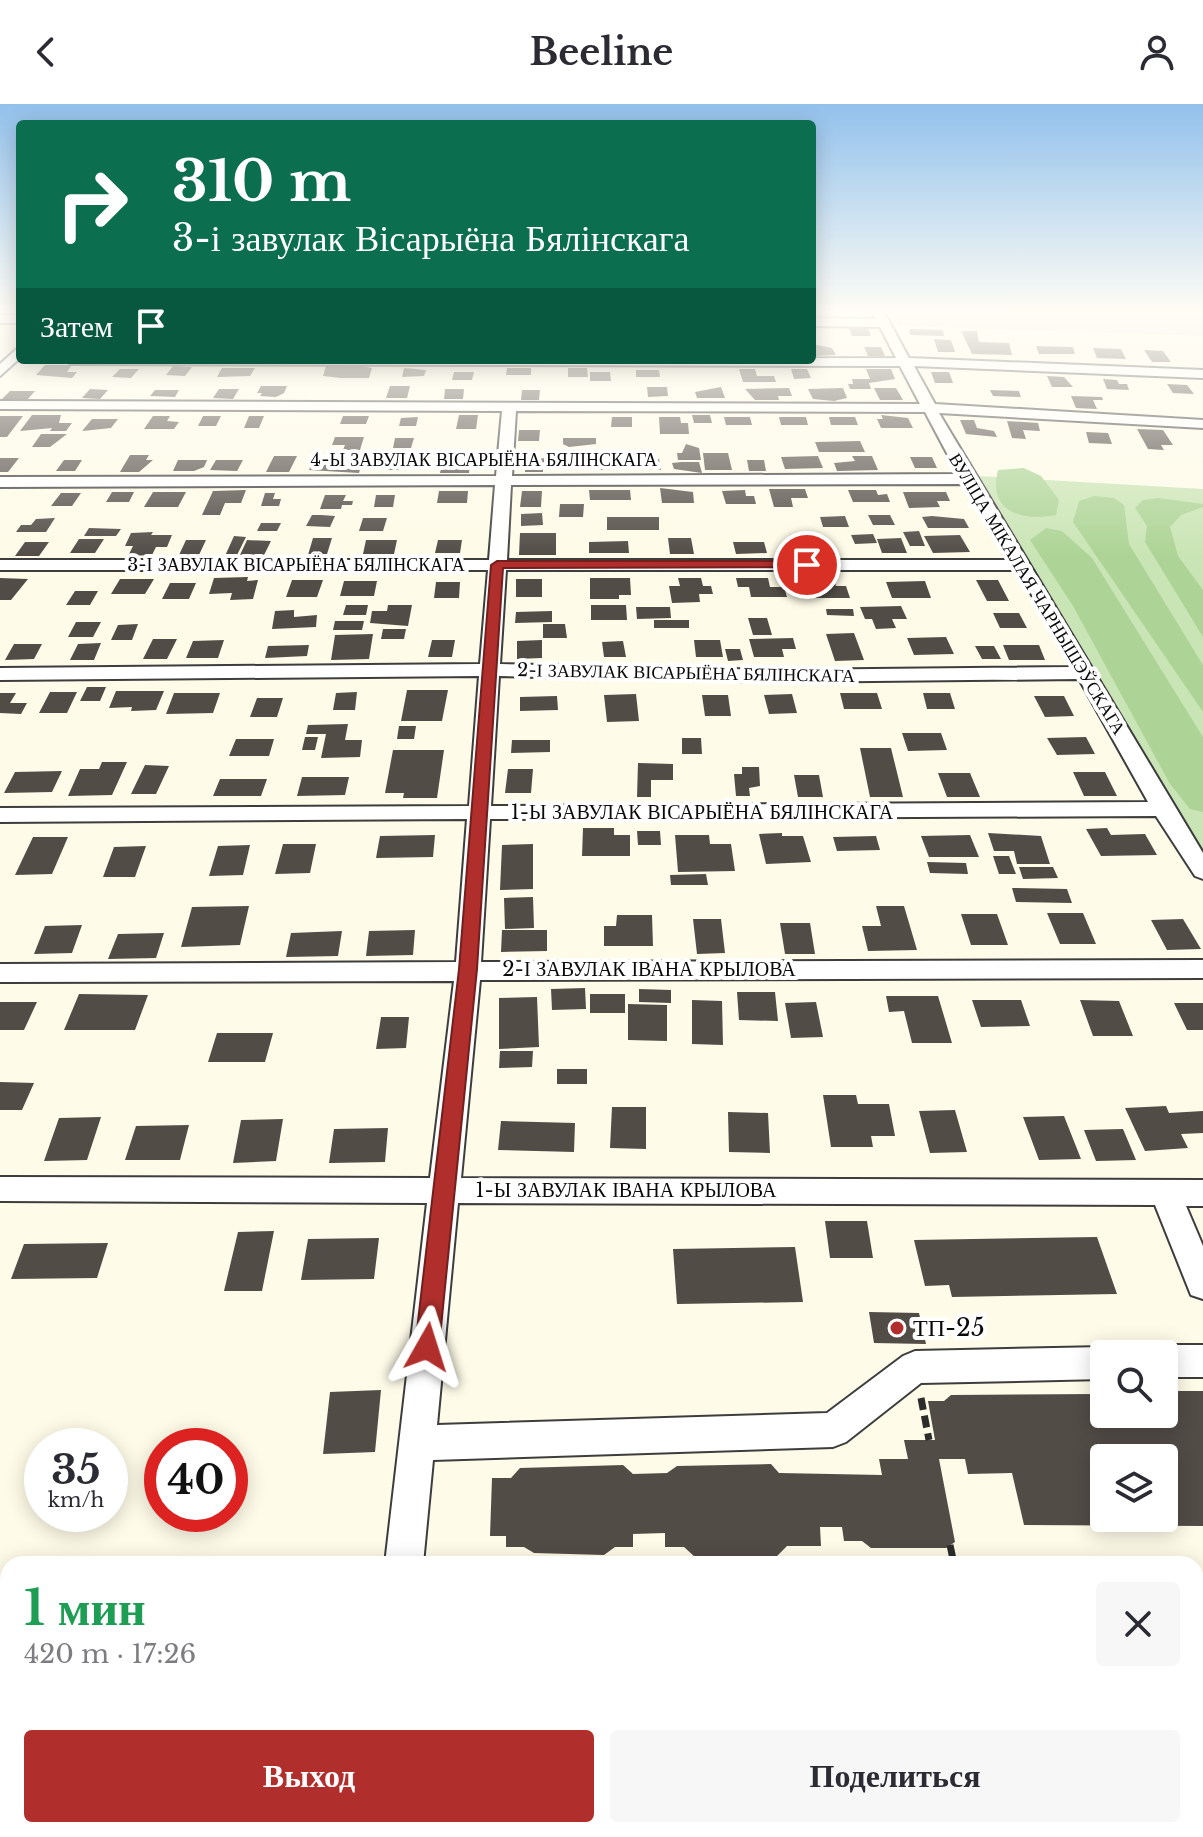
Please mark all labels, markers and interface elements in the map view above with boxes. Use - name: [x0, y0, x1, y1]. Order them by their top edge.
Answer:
- icon: back: [24, 30, 68, 74]
- text: Beeline: [530, 30, 673, 75]
- icon: person: [1135, 30, 1179, 74]
- text: 310 m: [172, 147, 351, 216]
- icon: right: [40, 152, 144, 256]
- text: 3-і завулак Вісарыёна Бялінскага: [172, 216, 690, 261]
- icon: arrive: [129, 304, 173, 348]
- text: Затем: [40, 308, 113, 345]
- street label: 4-Ы ЗАВУЛАК ВІСАРЫЁНА БЯЛІНСКАГА: [311, 449, 657, 471]
- street label: ВУЛІЦА МІКАЛАЯ ЧАРНЫШЭЎСКАГА: [944, 449, 1130, 739]
- pin: [773, 531, 841, 599]
- icon: arrive: [785, 543, 829, 587]
- street label: 3-І ЗАВУЛАК ВІСАРЫЁНА БЯЛІНСКАГА: [127, 554, 465, 576]
- street label: 2-І ЗАВУЛАК ВІСАРЫЁНА БЯЛІНСКАГА: [517, 659, 855, 687]
- street label: 1-Ы ЗАВУЛАК ВІСАРЫЁНА БЯЛІНСКАГА: [511, 800, 894, 824]
- street label: 2-І ЗАВУЛАК ІВАНА КРЫЛОВА: [502, 957, 796, 981]
- street label: 1-Ы ЗАВУЛАК ІВАНА КРЫЛОВА: [476, 1178, 777, 1202]
- position arrow: [385, 1305, 469, 1389]
- place label: ТП-25: [913, 1313, 985, 1342]
- marker: ТП-25: [888, 1319, 906, 1337]
- map controls: [1090, 1340, 1178, 1532]
- button: search: [1090, 1340, 1178, 1428]
- speed limit sign: 40: [144, 1428, 248, 1532]
- button: layers: [1090, 1444, 1178, 1532]
- text: 35: [51, 1445, 101, 1495]
- text: km/h: [48, 1488, 104, 1512]
- text: 1 мин: [24, 1578, 146, 1638]
- button: close: [1096, 1582, 1180, 1666]
- text: 420 m · 17:26: [24, 1638, 196, 1670]
- button: Выход: [24, 1730, 594, 1822]
- button: Поделиться: [610, 1730, 1180, 1822]

